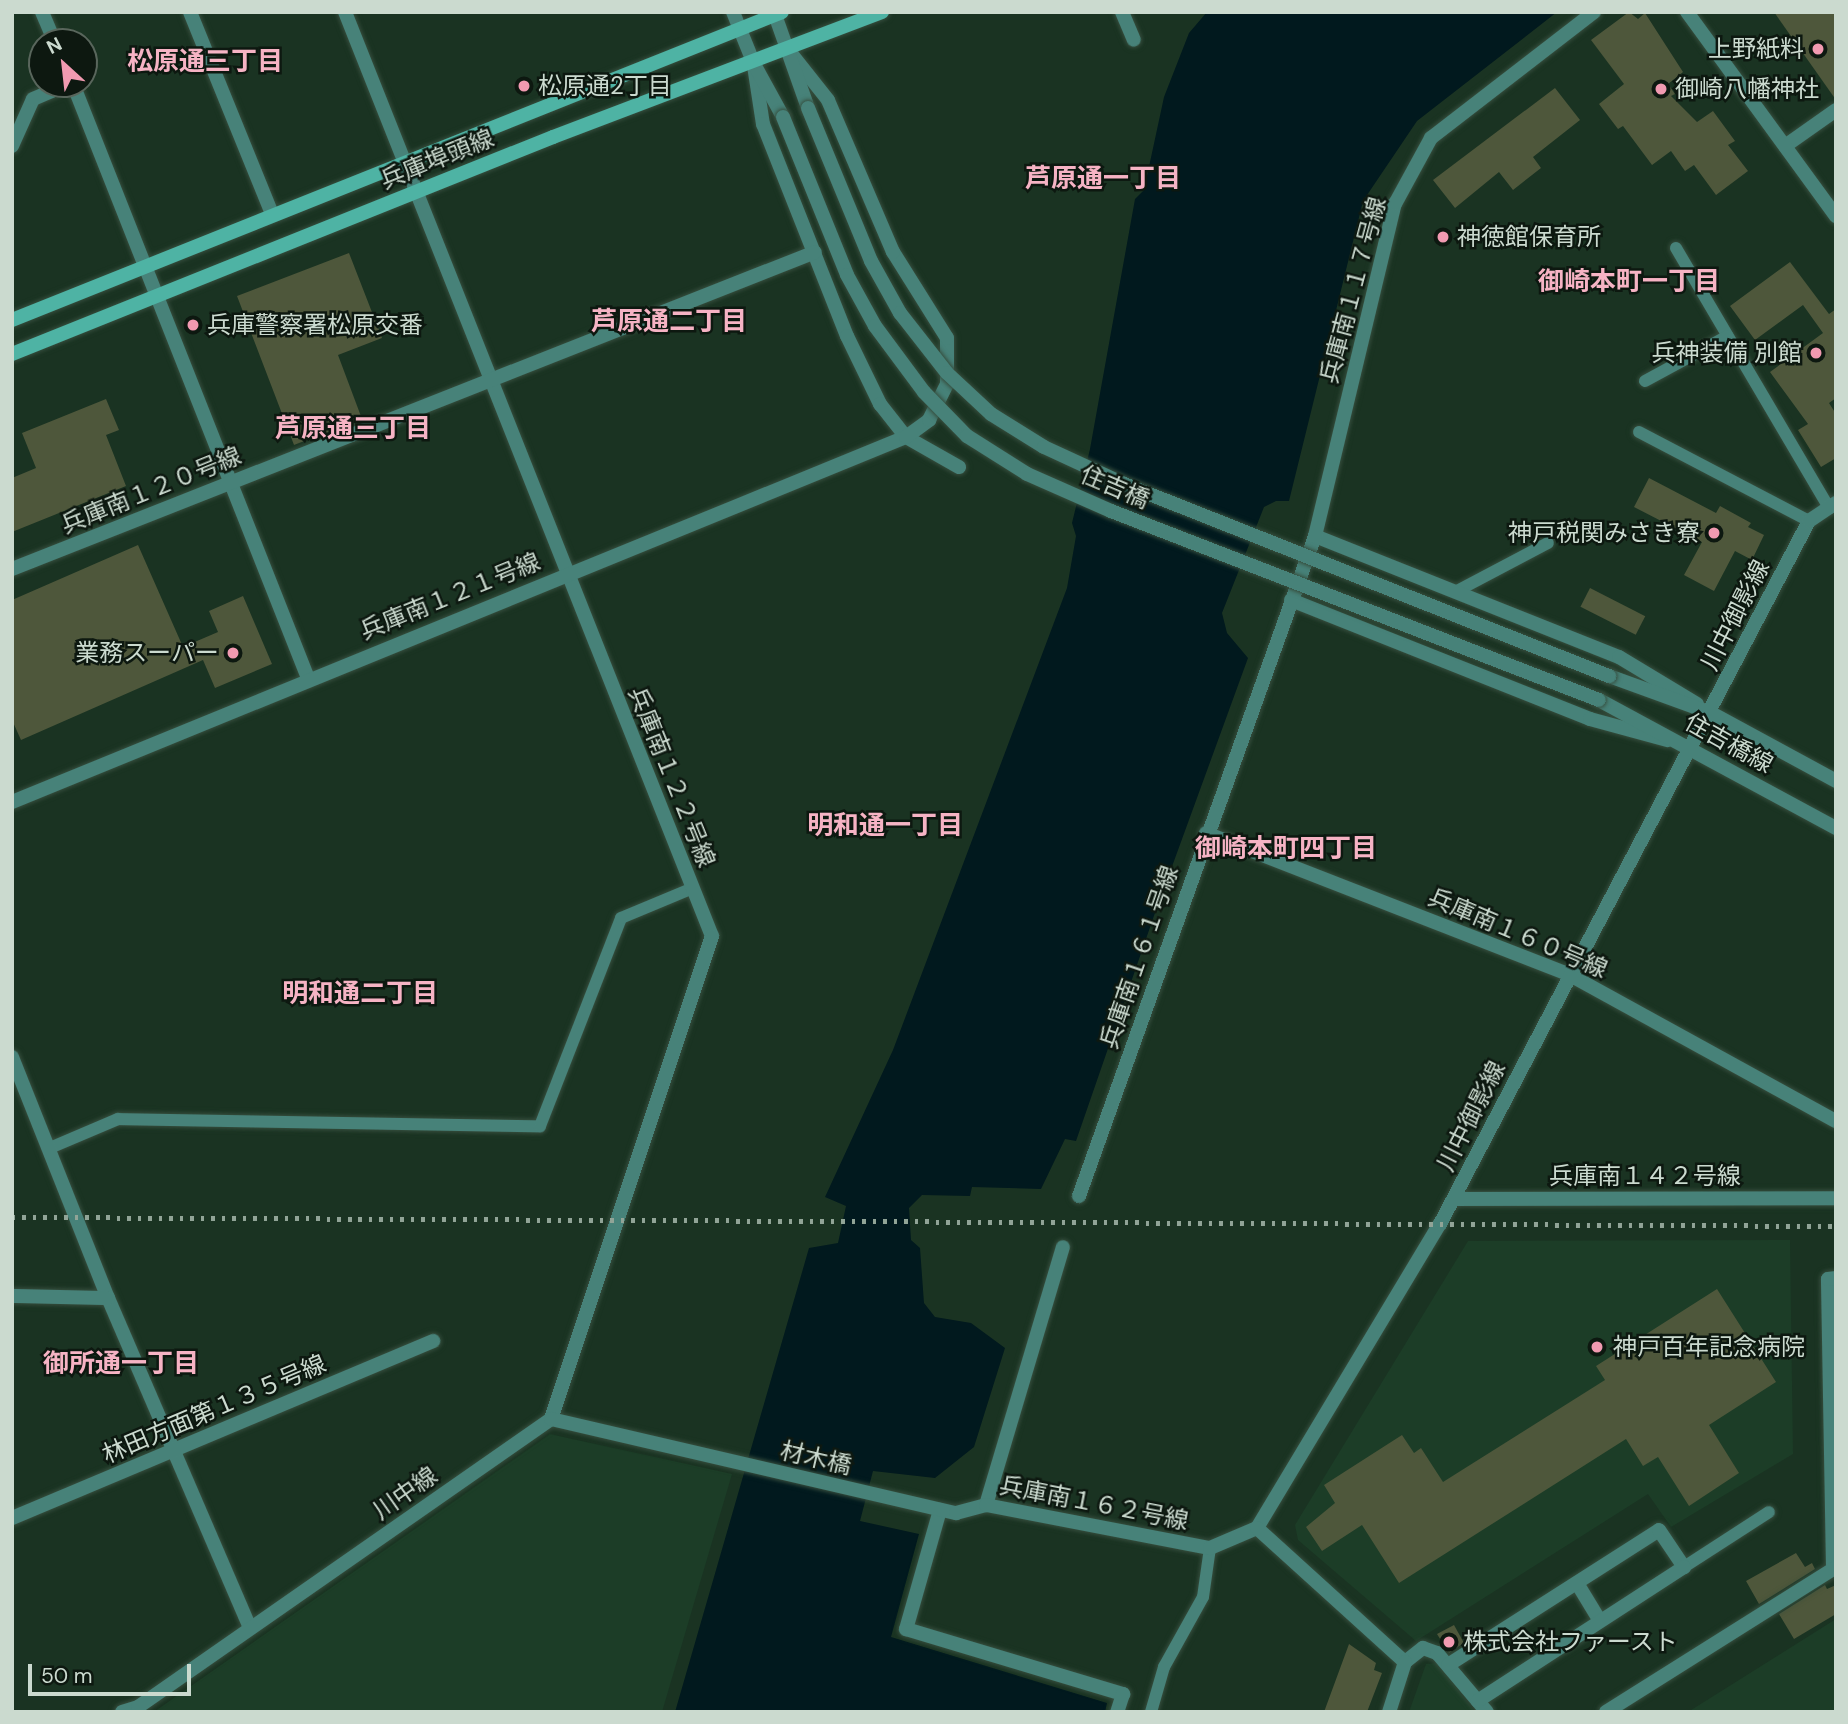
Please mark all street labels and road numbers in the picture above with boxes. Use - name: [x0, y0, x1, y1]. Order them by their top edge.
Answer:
- street label: 兵庫埠頭線: [376, 123, 498, 195]
- street label: 兵庫南１１７号線: [1314, 194, 1392, 386]
- street label: 兵庫南１２０号線: [57, 441, 245, 539]
- street label: 住吉橋: [1076, 460, 1154, 514]
- street label: 兵庫南１２１号線: [356, 547, 544, 645]
- street label: 川中御影線: [1695, 555, 1775, 675]
- street label: 兵庫南１２２号線: [623, 683, 721, 871]
- street label: 住吉橋線: [1680, 707, 1778, 779]
- street label: 兵庫南１６１号線: [1094, 862, 1184, 1052]
- street label: 兵庫南１６０号線: [1424, 882, 1612, 984]
- street label: 川中御影線: [1431, 1056, 1511, 1176]
- street label: 兵庫南１４２号線: [1549, 1162, 1741, 1190]
- street label: 林田方面第１３５号線: [98, 1349, 330, 1469]
- street label: 材木橋: [778, 1436, 854, 1480]
- street label: 川中線: [367, 1461, 443, 1525]
- street label: 兵庫南１６２号線: [997, 1471, 1191, 1535]

